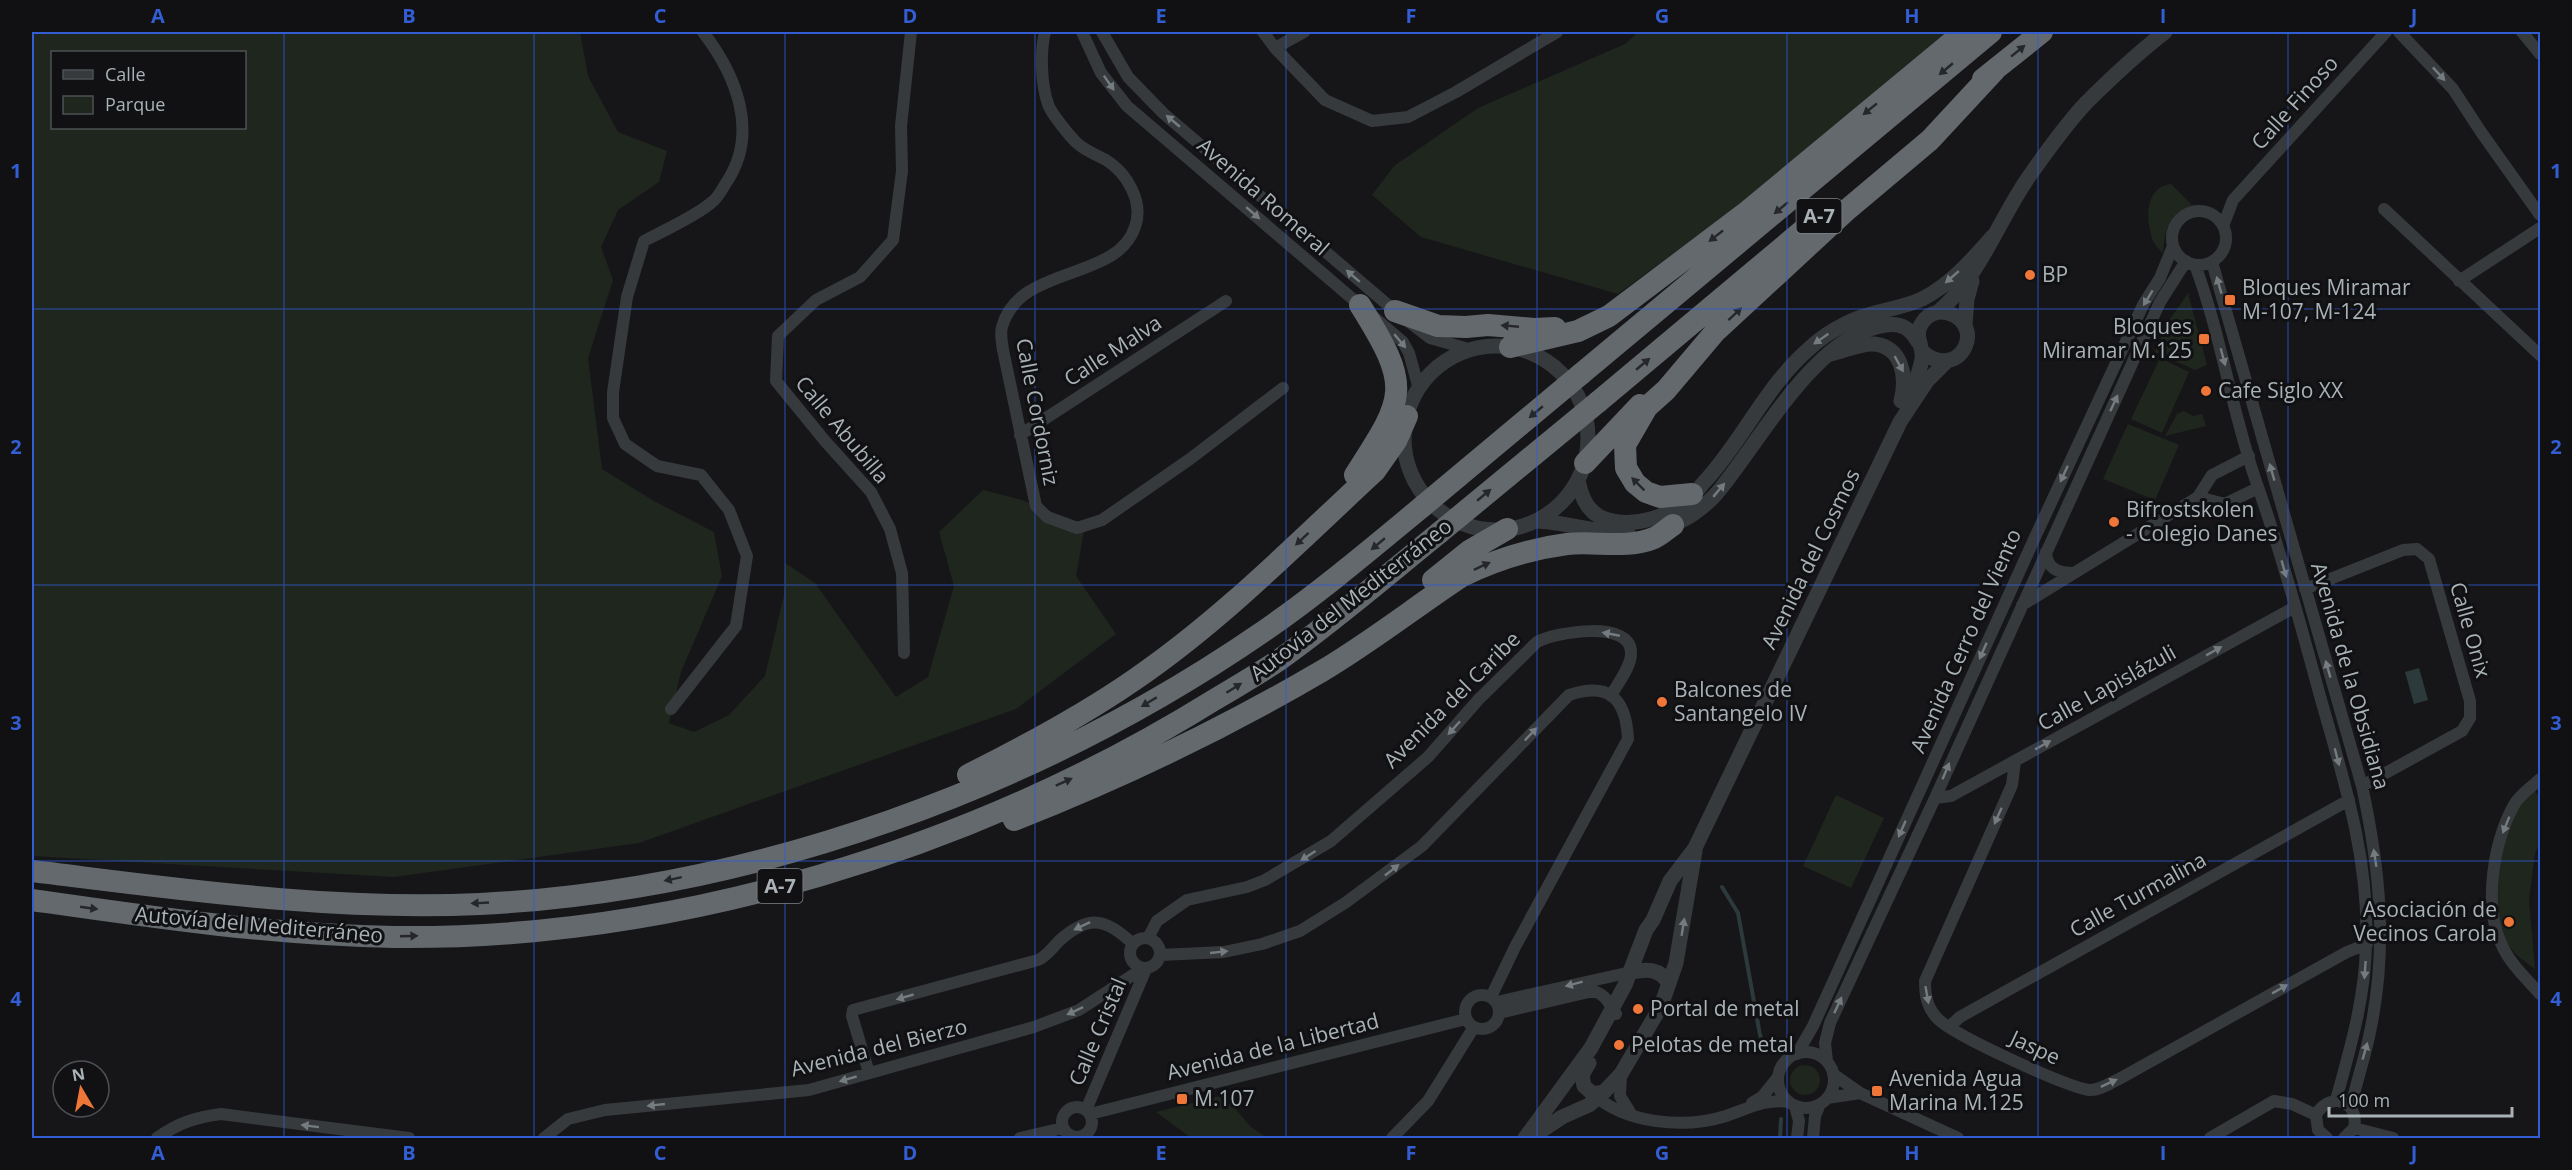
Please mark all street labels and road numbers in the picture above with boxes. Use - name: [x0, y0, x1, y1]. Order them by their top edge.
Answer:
- street label: Calle Finoso: [2245, 49, 2344, 155]
- street label: Avenida Romeral: [1192, 131, 1336, 261]
- road number: A-7: [1796, 199, 1842, 233]
- street label: Calle Malva: [1058, 308, 1167, 392]
- street label: Calle Cordorniz: [1010, 336, 1066, 488]
- street label: Calle Abubilla: [790, 370, 896, 489]
- street label: Avenida del Cosmos: [1754, 464, 1866, 653]
- street label: Autovía del Mediterráneo: [1244, 512, 1457, 687]
- street label: Avenida Cerro del Viento: [1903, 524, 2027, 757]
- street label: Avenida de la Obsidiana: [2305, 559, 2397, 793]
- street label: Calle Onix: [2444, 579, 2498, 681]
- street label: Avenida del Caribe: [1377, 625, 1526, 774]
- street label: Calle Lapislázuli: [2032, 638, 2181, 737]
- street label: Calle Turmalina: [2064, 845, 2211, 943]
- road number: A-7: [758, 869, 802, 903]
- street label: Autovía del Mediterráneo: [134, 899, 384, 949]
- street label: Calle Cristal: [1062, 974, 1132, 1090]
- street label: Avenida de la Libertad: [1164, 1006, 1382, 1086]
- street label: Avenida del Bierzo: [788, 1012, 970, 1082]
- street label: Jaspe: [2004, 1023, 2065, 1071]

